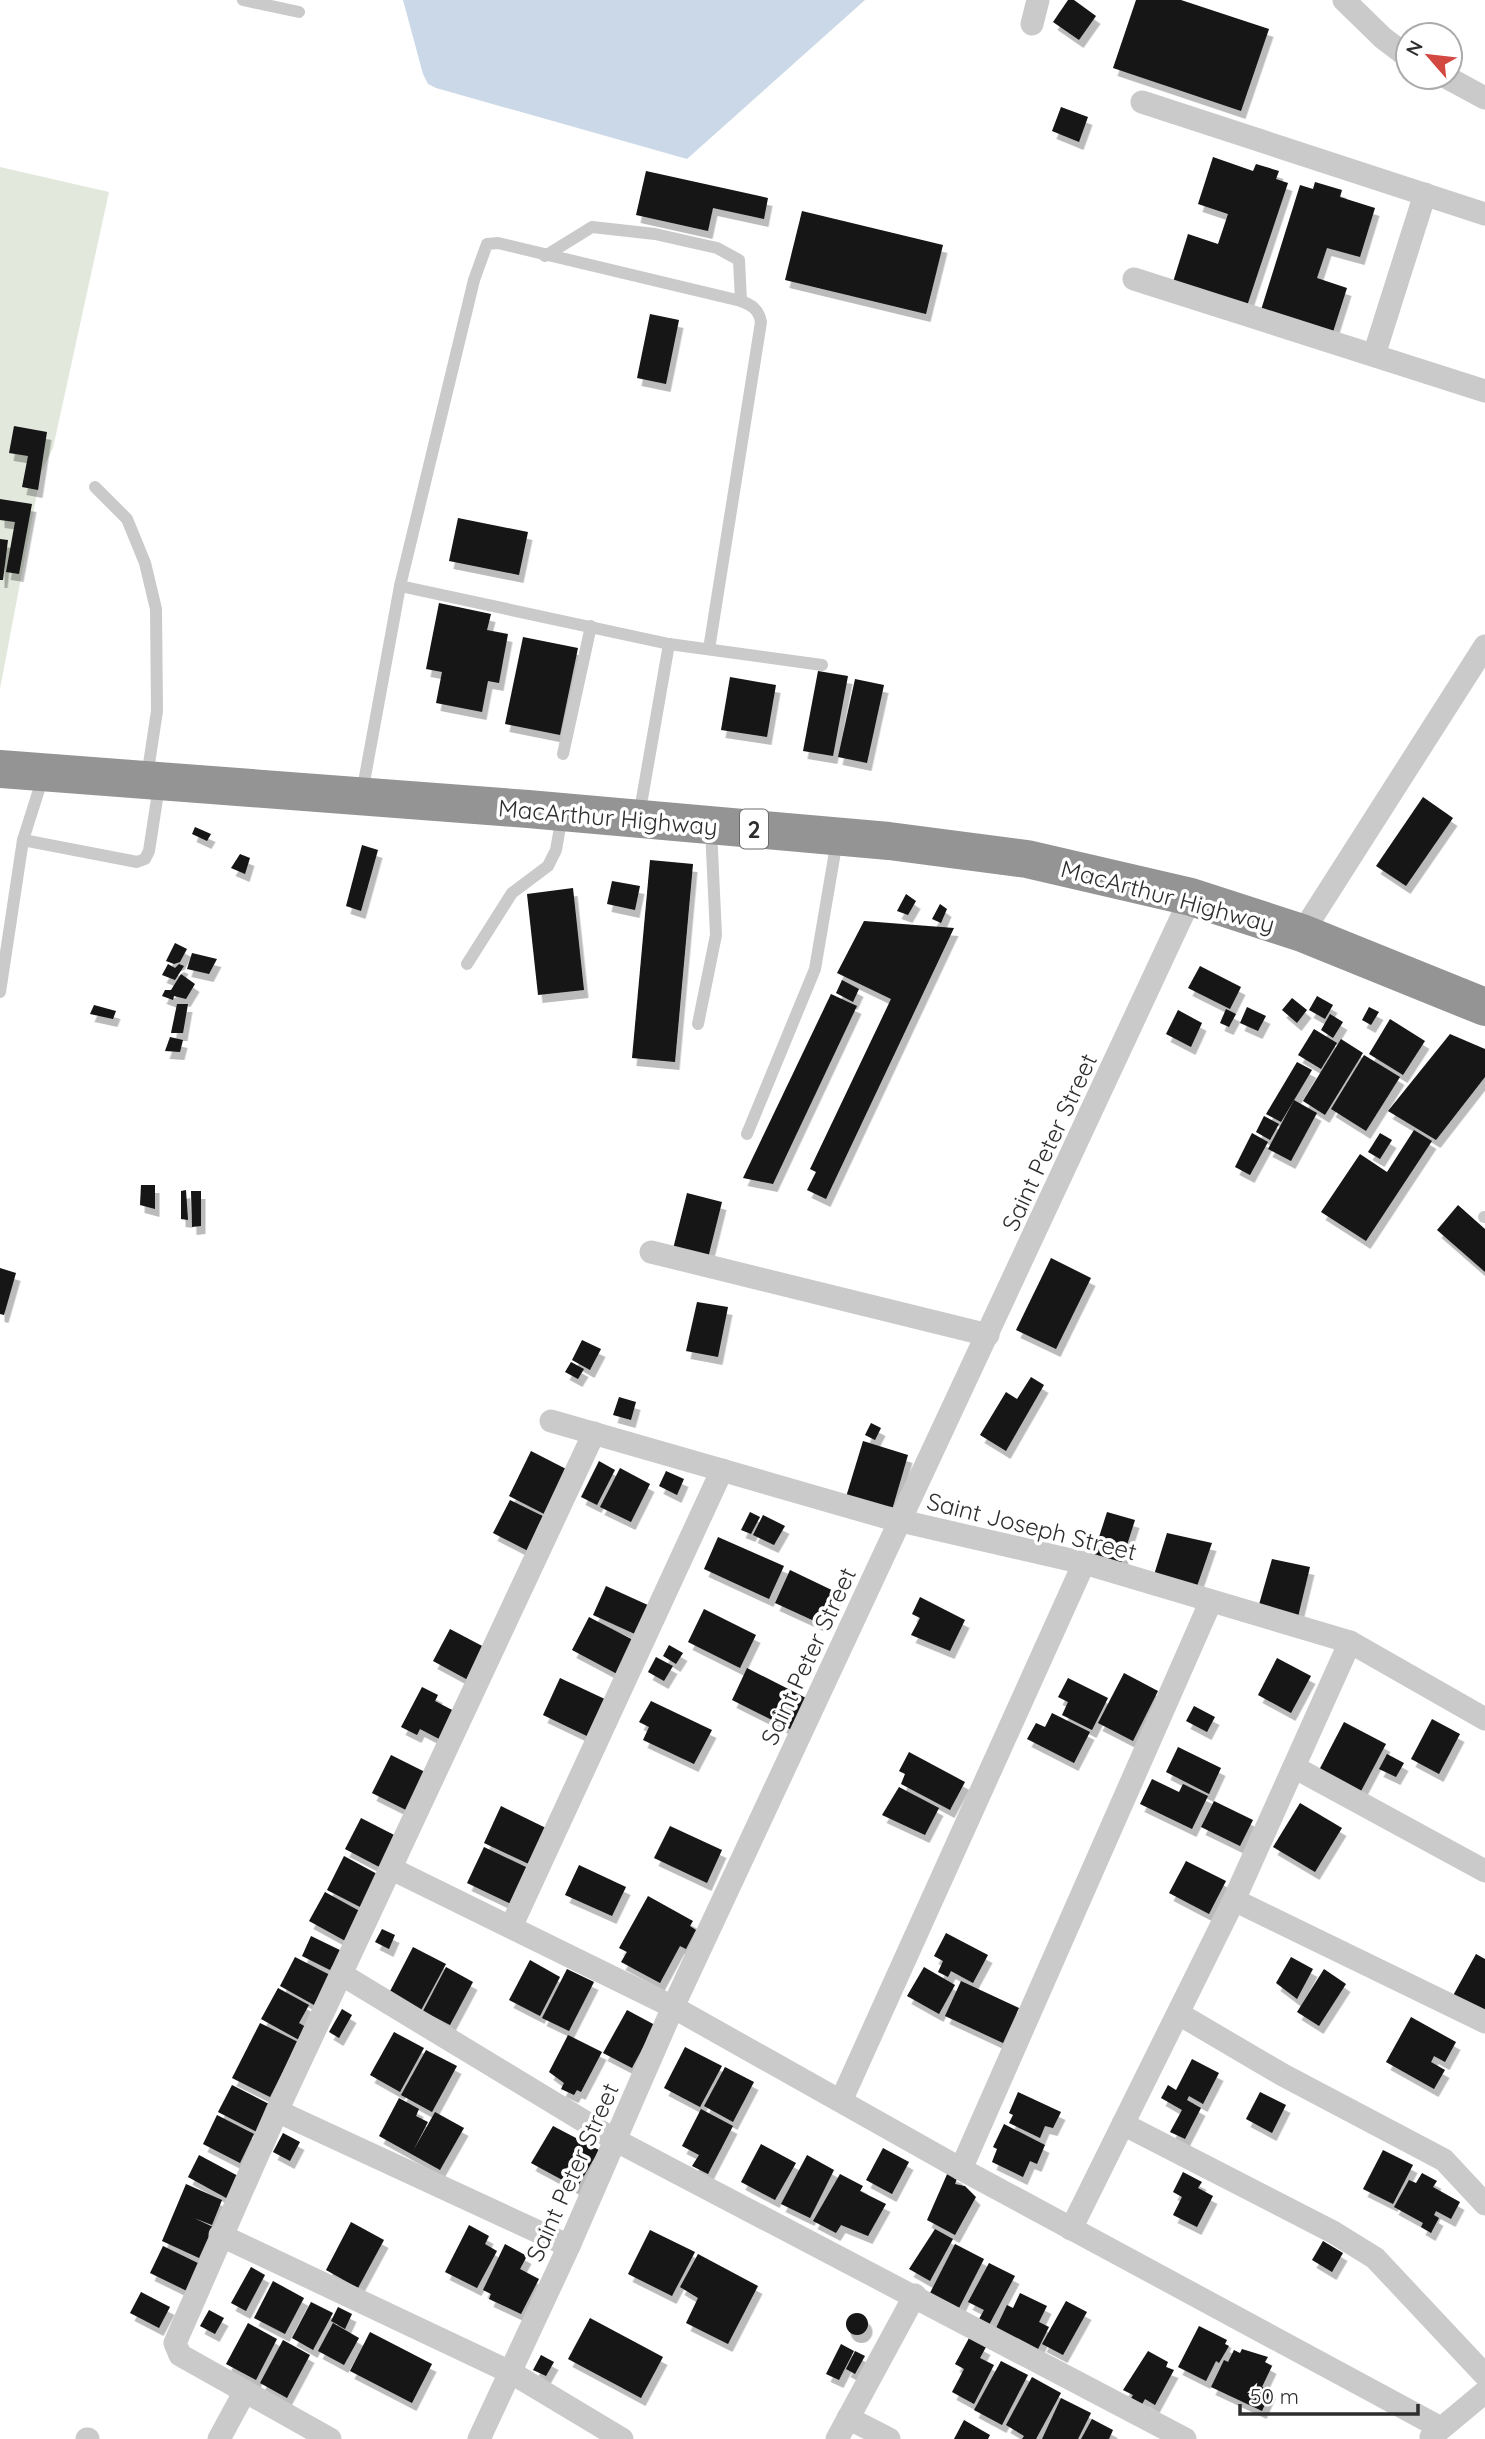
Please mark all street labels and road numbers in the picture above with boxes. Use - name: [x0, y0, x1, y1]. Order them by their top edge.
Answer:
- street label: MacArthur Highway: [497, 792, 719, 842]
- road number: 2: [740, 810, 768, 848]
- street label: MacArthur Highway: [1058, 853, 1278, 939]
- street label: Saint Peter Street: [995, 1049, 1103, 1235]
- street label: Saint Joseph Street: [924, 1485, 1140, 1567]
- street label: Saint Peter Street: [754, 1563, 862, 1749]
- street label: Saint Peter Street: [519, 2078, 625, 2266]

